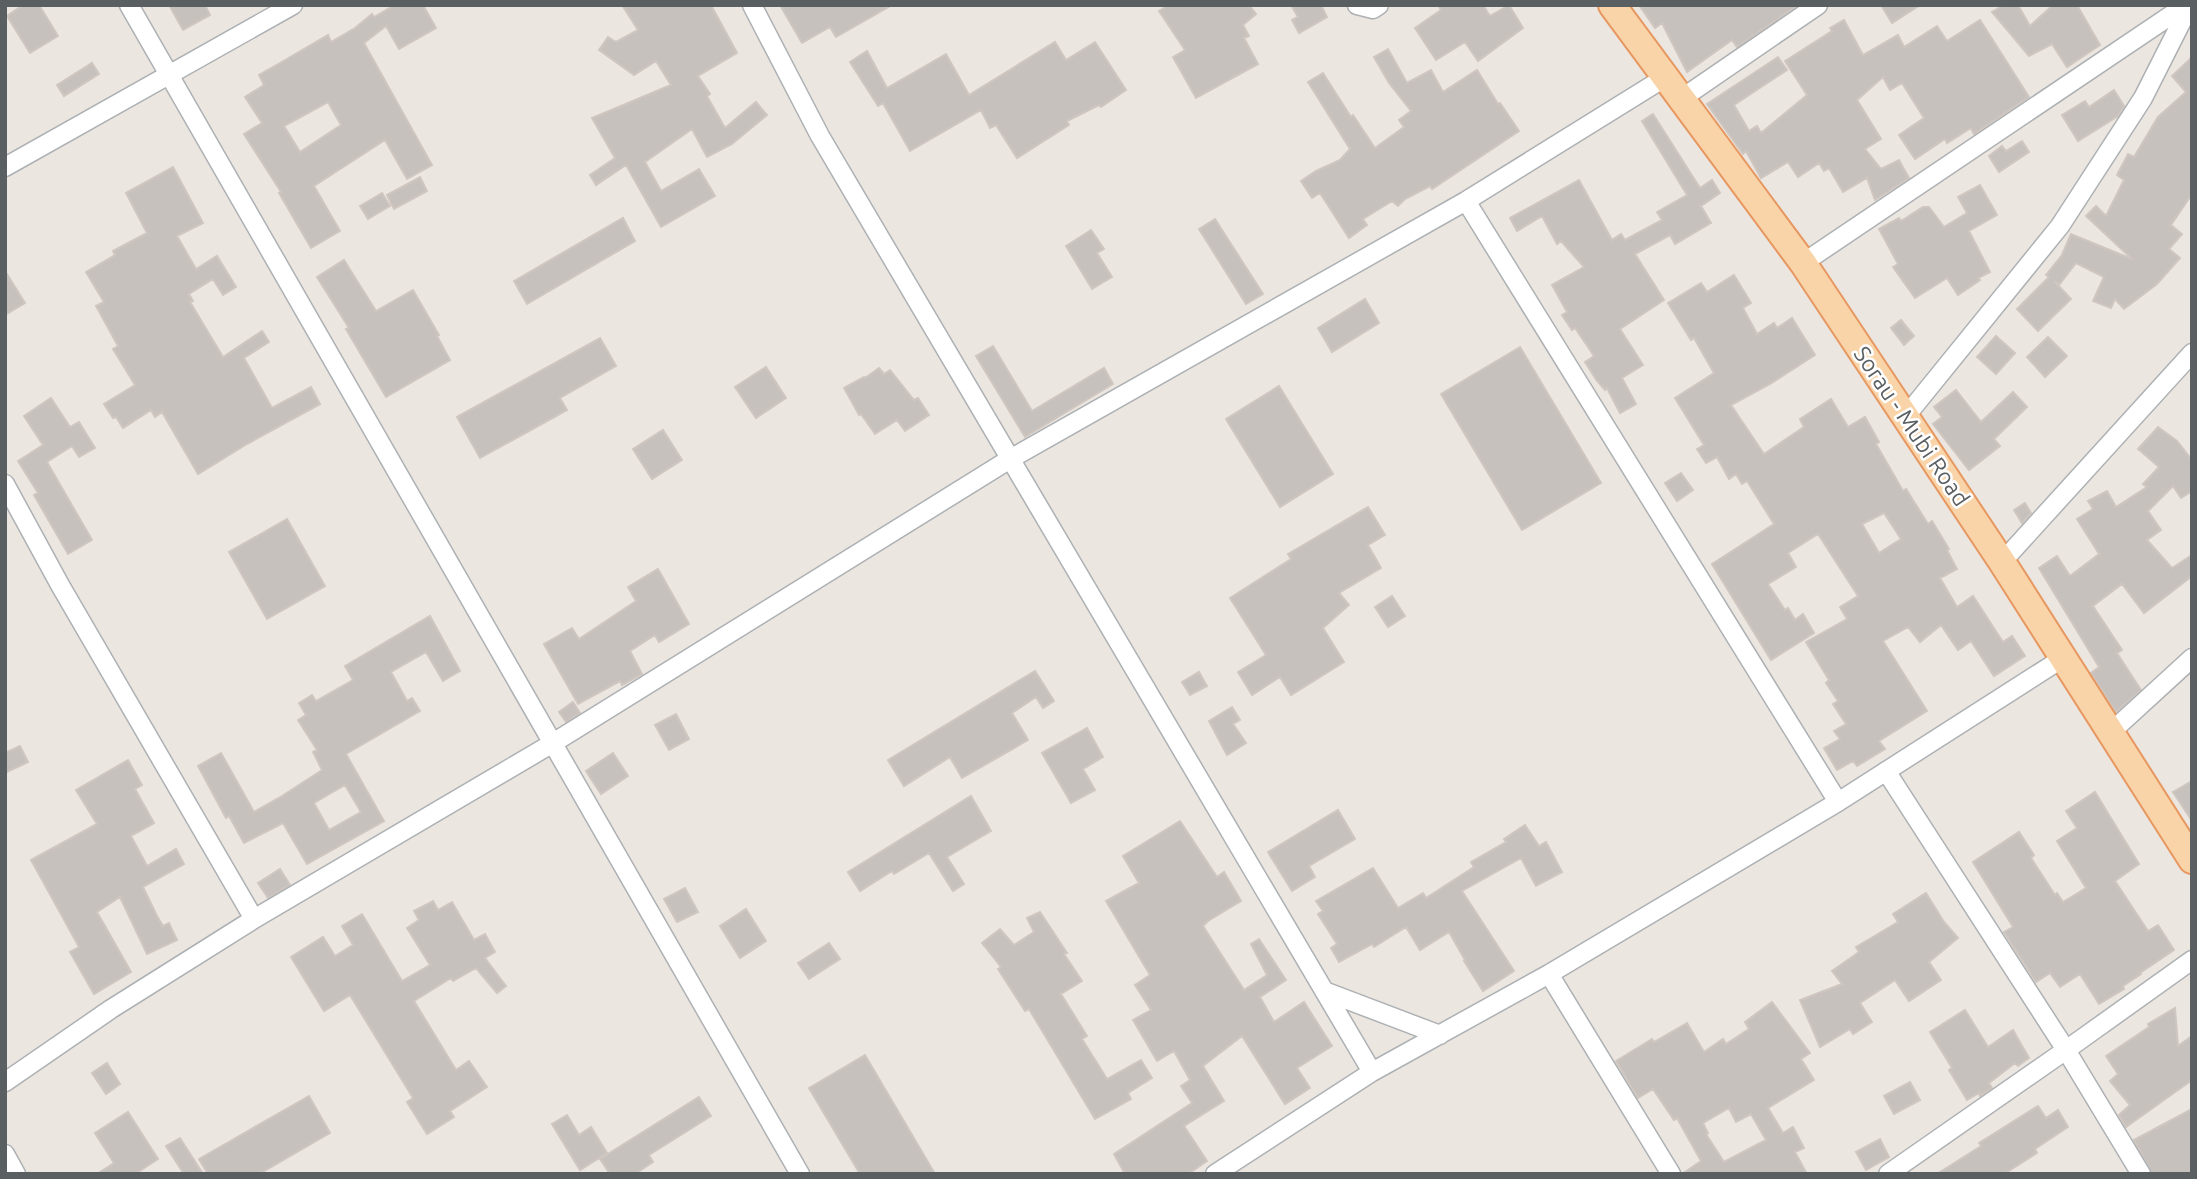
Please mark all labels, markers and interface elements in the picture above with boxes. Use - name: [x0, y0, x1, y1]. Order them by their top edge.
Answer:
- street label: Sorau - Mubi Road: [1849, 342, 1975, 510]

